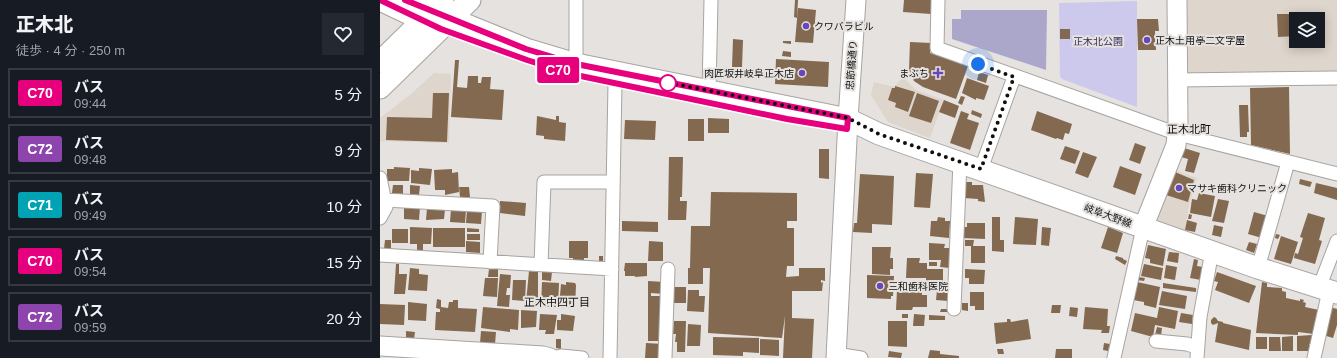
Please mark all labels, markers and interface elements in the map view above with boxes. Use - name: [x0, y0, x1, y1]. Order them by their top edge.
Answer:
- map controls: [1289, 12, 1325, 48]
- button: layers: [1289, 12, 1325, 48]
- button: heart: [322, 13, 364, 55]
- text: 正木北: [16, 14, 73, 35]
- marker: クワバラビル: [801, 21, 811, 31]
- place label: クワバラビル: [814, 21, 874, 32]
- marker: 正木土用亭二文字屋: [1142, 35, 1152, 45]
- place label: 正木土用亭二文字屋: [1155, 35, 1245, 46]
- park label: 正木北公園: [1073, 36, 1123, 47]
- street label: 忠節橋通り: [844, 40, 859, 90]
- text: 徒歩 · 4 分 · 250 m: [16, 43, 125, 58]
- your location: [968, 54, 988, 74]
- line badge: C70: [535, 57, 581, 83]
- text: C70: [545, 62, 571, 78]
- marker: まぶち: [932, 67, 944, 79]
- place label: 肉匠坂井岐阜正木店: [704, 68, 794, 79]
- marker: 肉匠坂井岐阜正木店: [797, 68, 807, 78]
- place label: まぶち: [899, 68, 929, 79]
- unlabelled marker: [659, 74, 677, 92]
- text: バス: [74, 78, 104, 95]
- text: C70: [27, 85, 53, 101]
- text: 5 分: [334, 86, 362, 103]
- text: 09:44: [74, 96, 107, 111]
- district label: 正木北町: [1167, 123, 1211, 135]
- text: バス: [74, 134, 104, 151]
- text: C72: [27, 141, 53, 157]
- text: 9 分: [334, 142, 362, 159]
- text: 09:48: [74, 152, 107, 167]
- marker: マサキ歯科クリニック: [1174, 183, 1184, 193]
- place label: マサキ歯科クリニック: [1187, 183, 1287, 194]
- text: バス: [74, 190, 104, 207]
- text: C71: [27, 197, 53, 213]
- text: 10 分: [326, 198, 362, 215]
- street label: 岐阜大野線: [1082, 202, 1133, 229]
- text: 09:49: [74, 208, 107, 223]
- text: バス: [74, 246, 104, 263]
- text: C70: [27, 253, 53, 269]
- text: 15 分: [326, 254, 362, 271]
- text: 09:54: [74, 264, 107, 279]
- marker: 三和歯科医院: [875, 281, 885, 291]
- place label: 三和歯科医院: [888, 281, 948, 292]
- district label: 正木中四丁目: [524, 296, 590, 308]
- text: バス: [74, 302, 104, 319]
- text: C72: [27, 309, 53, 325]
- text: 20 分: [326, 310, 362, 327]
- text: 09:59: [74, 320, 107, 335]

